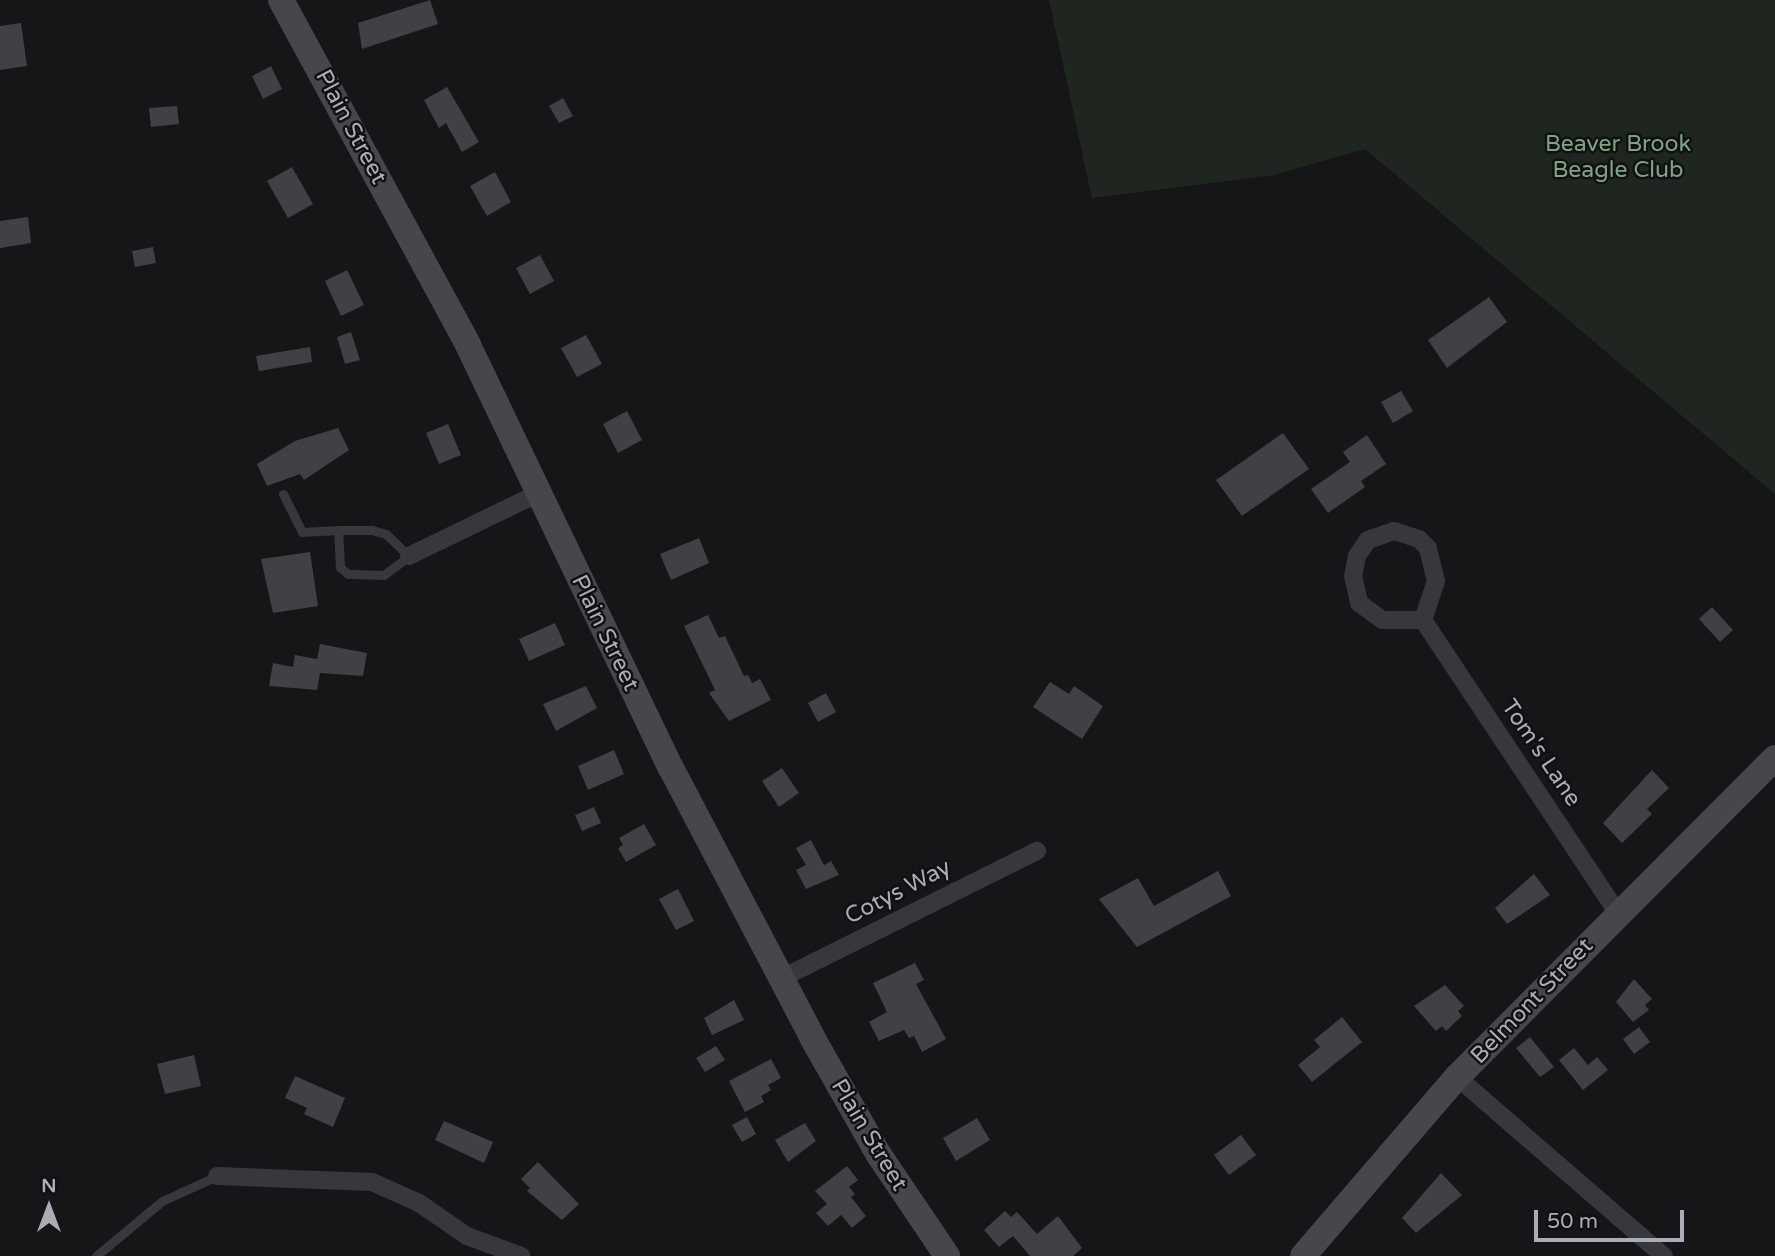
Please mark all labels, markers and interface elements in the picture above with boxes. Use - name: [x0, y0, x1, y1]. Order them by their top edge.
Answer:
- street label: Plain Street: [309, 65, 393, 189]
- park label: Beaver Brook Beagle Club: [1545, 130, 1691, 184]
- street label: Plain Street: [565, 571, 645, 695]
- street label: Tom's Lane: [1495, 694, 1587, 812]
- street label: Cotys Way: [841, 854, 955, 930]
- street label: Belmont Street: [1465, 932, 1599, 1070]
- street label: Plain Street: [825, 1074, 913, 1196]
- north arrow: [14, 1172, 84, 1242]
- text: N: [41, 1175, 57, 1197]
- scale bar: [1537, 1196, 1688, 1240]
- text: 50 m: [1547, 1209, 1598, 1234]

